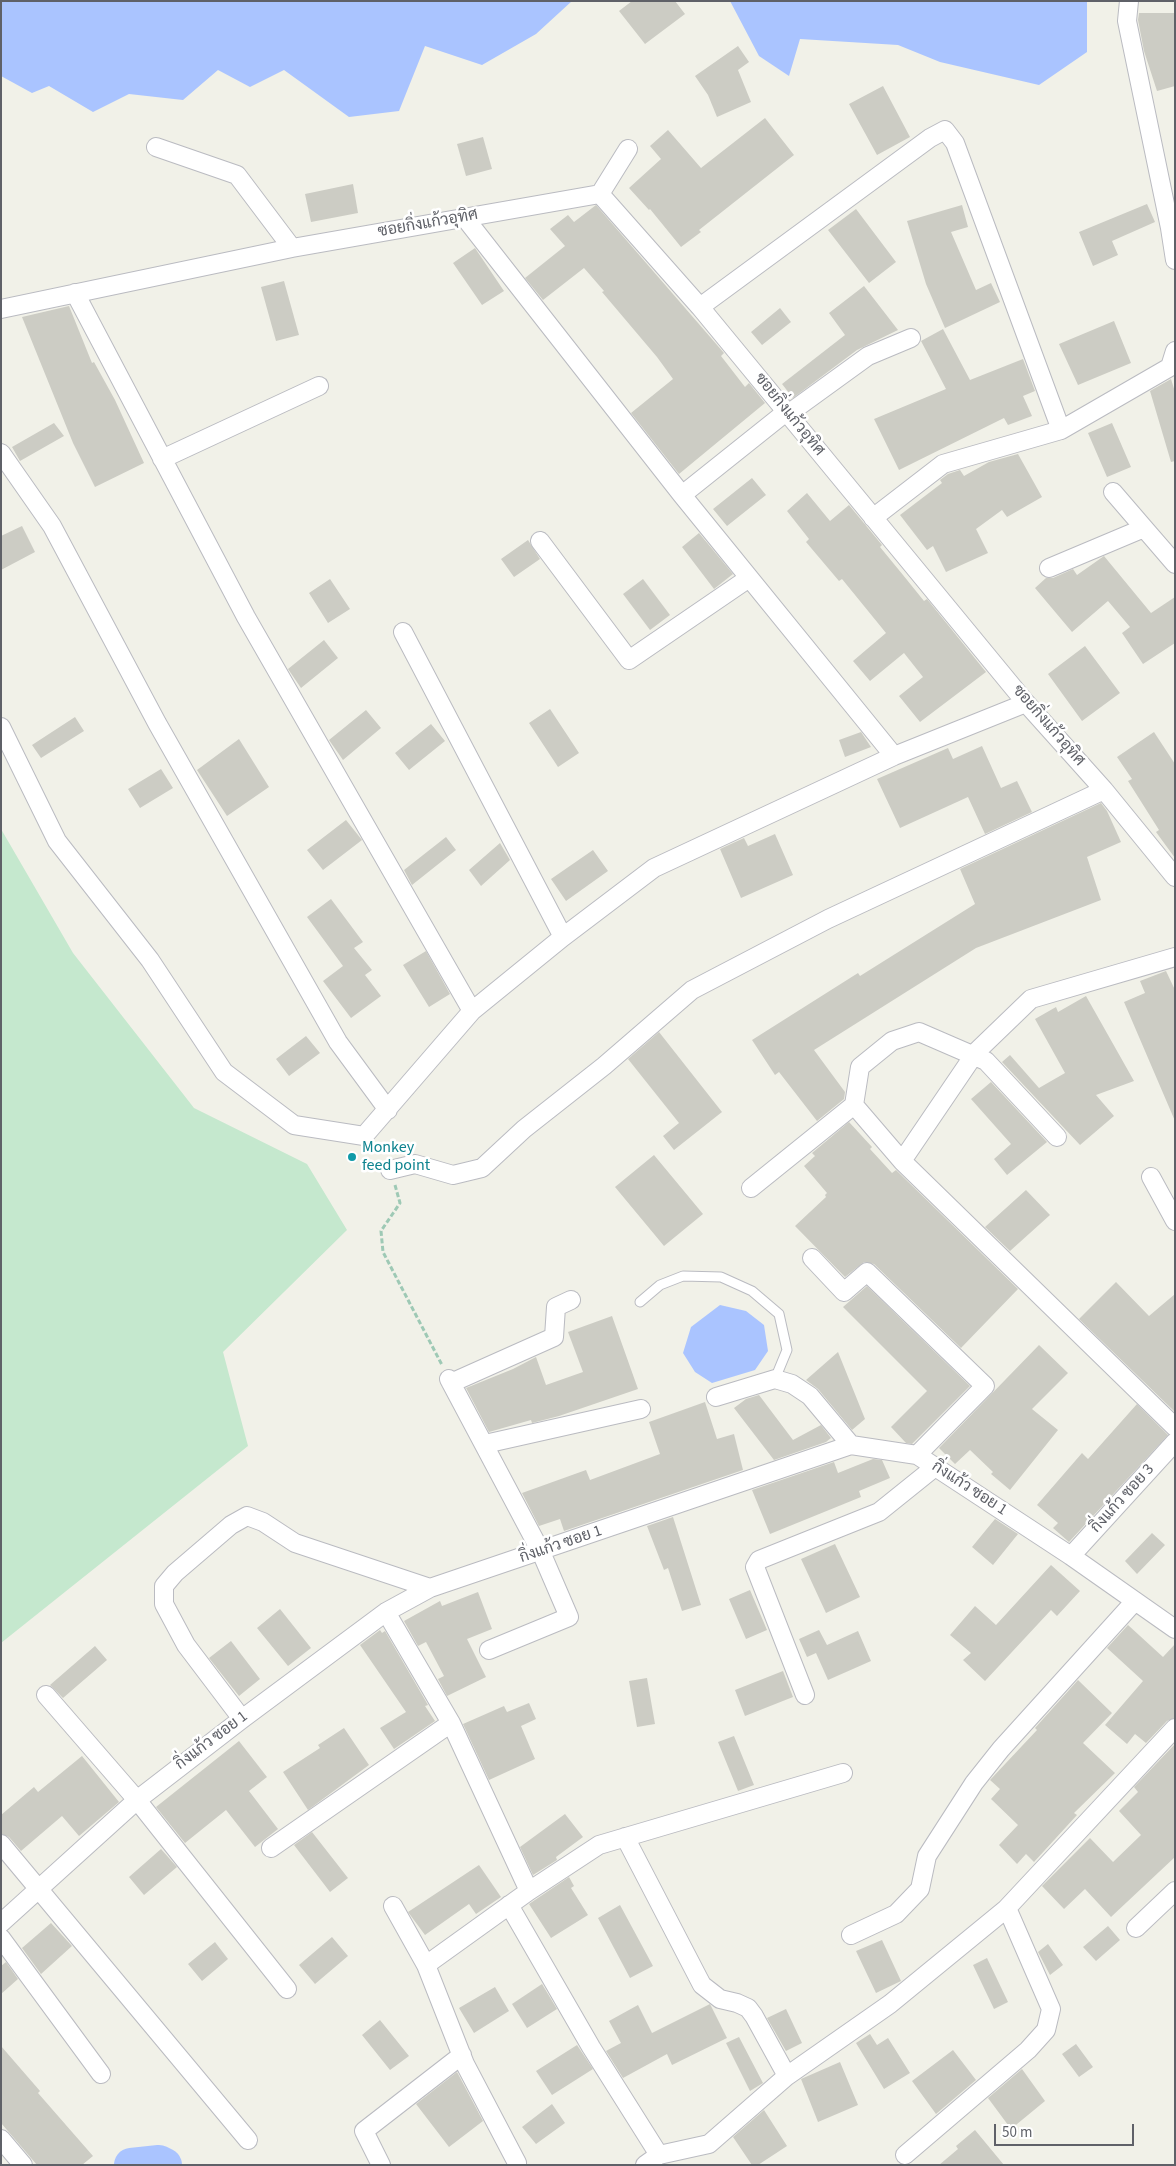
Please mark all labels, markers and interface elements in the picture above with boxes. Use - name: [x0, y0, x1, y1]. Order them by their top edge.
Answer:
- street label: ซอยกิ่งแก้วอุทิศ: [377, 206, 479, 242]
- street label: ซอยกิ่งแก้วอุทิศ: [750, 370, 828, 460]
- street label: ซอยกิ่งแก้วอุทิศ: [1008, 682, 1088, 770]
- place label: Monkey feed point: [362, 1138, 430, 1176]
- marker: Monkey feed point: [346, 1151, 358, 1163]
- street label: กิ่งแก้ว ซอย 1: [928, 1458, 1010, 1520]
- street label: กิ่งแก้ว ซอย 3: [1087, 1461, 1159, 1537]
- street label: กิ่งแก้ว ซอย 1: [517, 1522, 605, 1568]
- street label: กิ่งแก้ว ซอย 1: [172, 1707, 252, 1775]
- scale bar: [996, 2114, 1136, 2146]
- text: 50 m: [1002, 2122, 1032, 2143]

